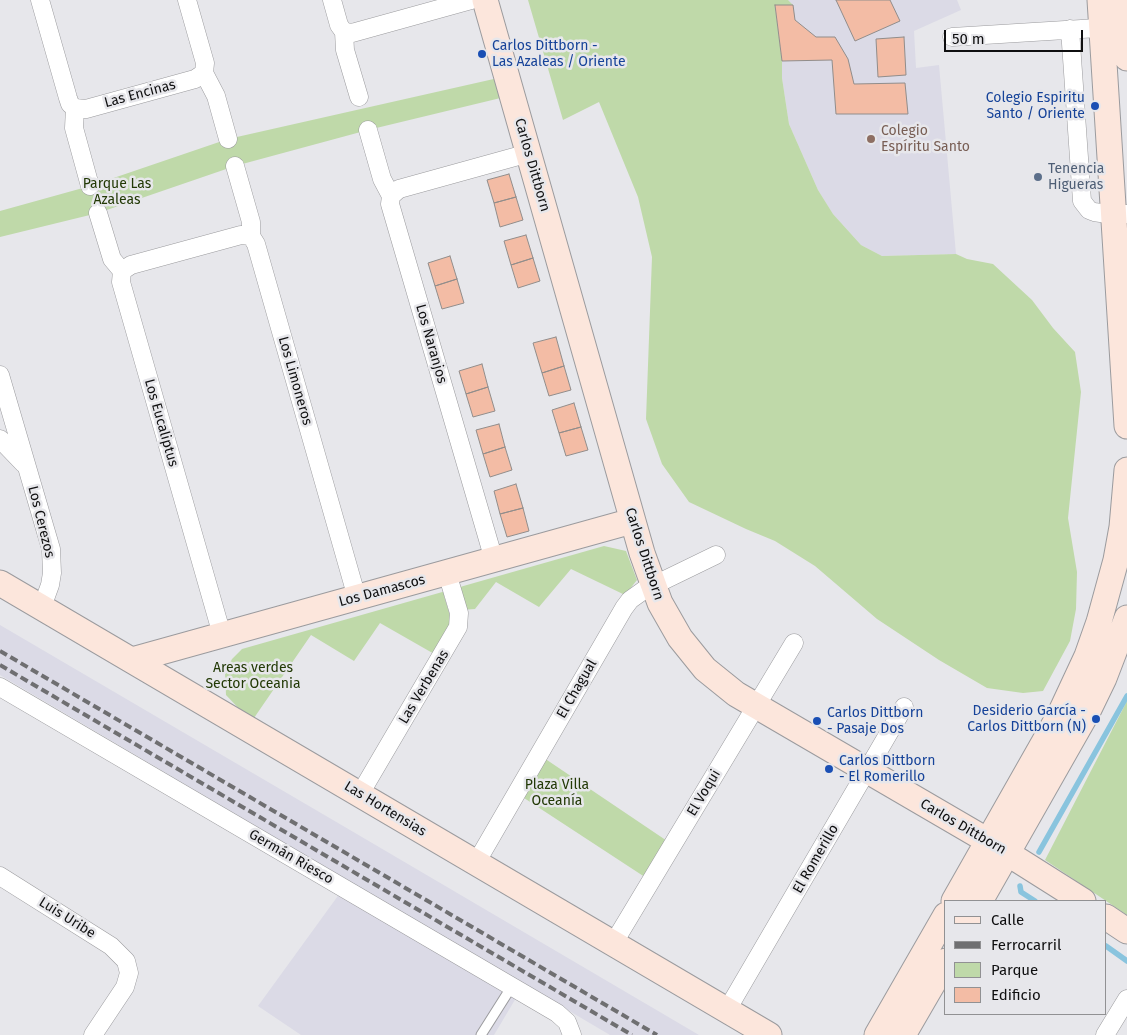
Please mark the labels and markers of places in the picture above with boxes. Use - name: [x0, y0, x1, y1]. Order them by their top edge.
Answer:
- place label: Carlos Dittborn - Las Azaleas / Oriente: [492, 38, 626, 70]
- marker: Carlos Dittborn - Las Azaleas / Oriente: [476, 48, 488, 60]
- place label: Colegio Espiritu Santo / Oriente: [986, 90, 1085, 122]
- marker: Colegio Espiritu Santo / Oriente: [1089, 100, 1101, 112]
- place label: Colegio Espíritu Santo: [881, 123, 970, 156]
- marker: Colegio Espíritu Santo: [865, 133, 877, 145]
- place label: Tenencia Higueras: [1048, 161, 1104, 193]
- marker: Tenencia Higueras: [1032, 171, 1044, 183]
- place label: Desiderio García - Carlos Dittborn (N): [967, 703, 1086, 736]
- place label: Carlos Dittborn - Pasaje Dos: [827, 705, 923, 738]
- marker: Desiderio García - Carlos Dittborn (N): [1090, 713, 1102, 725]
- marker: Carlos Dittborn - Pasaje Dos: [811, 715, 823, 727]
- place label: Carlos Dittborn - El Romerillo: [839, 753, 935, 786]
- marker: Carlos Dittborn - El Romerillo: [823, 763, 835, 775]

